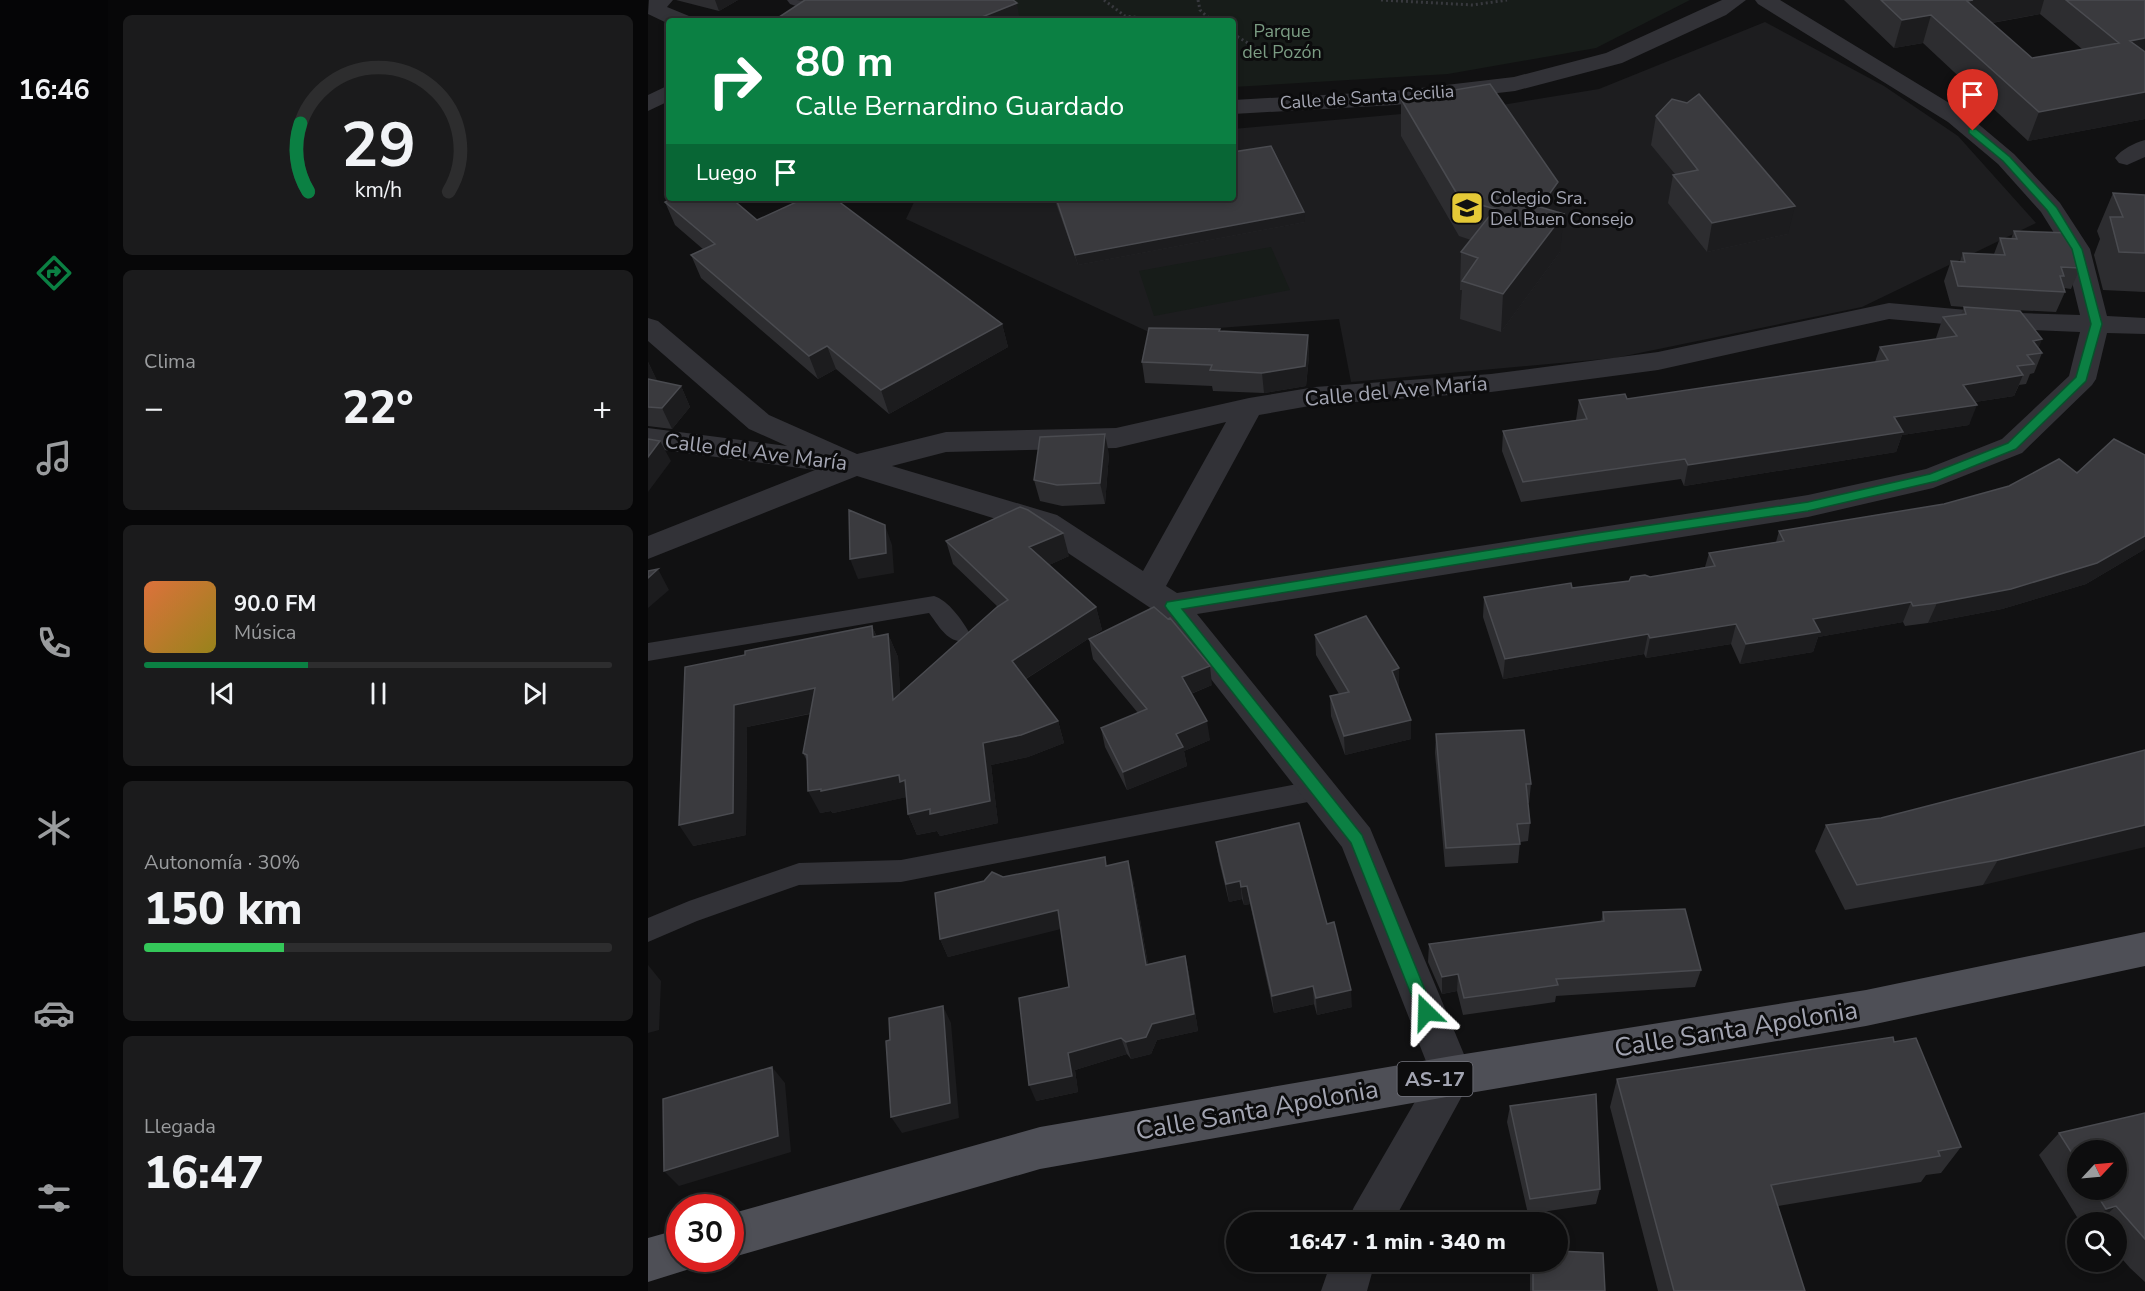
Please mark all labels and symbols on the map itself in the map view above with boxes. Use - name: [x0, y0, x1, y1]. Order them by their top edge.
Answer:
- park label: Parque del Pozón: [1242, 19, 1322, 64]
- pin: [1947, 69, 1998, 131]
- street label: Calle de Santa Cecilia: [1279, 79, 1455, 115]
- place label: Colegio Sra. Del Buen Consejo: [1490, 186, 1634, 231]
- school or university icon: Colegio Sra. Del Buen Consejo: [1449, 190, 1485, 226]
- street label: Calle del Ave María: [1303, 369, 1489, 413]
- street label: Calle del Ave María: [663, 427, 849, 477]
- position arrow: [1394, 980, 1458, 1044]
- street label: Calle Santa Apolonia: [1612, 992, 1860, 1066]
- road number: AS-17: [1398, 1062, 1472, 1096]
- street label: Calle Santa Apolonia: [1133, 1071, 1381, 1149]
- north arrow: [2067, 1140, 2127, 1200]
- speed limit sign: 30: [666, 1194, 744, 1272]

